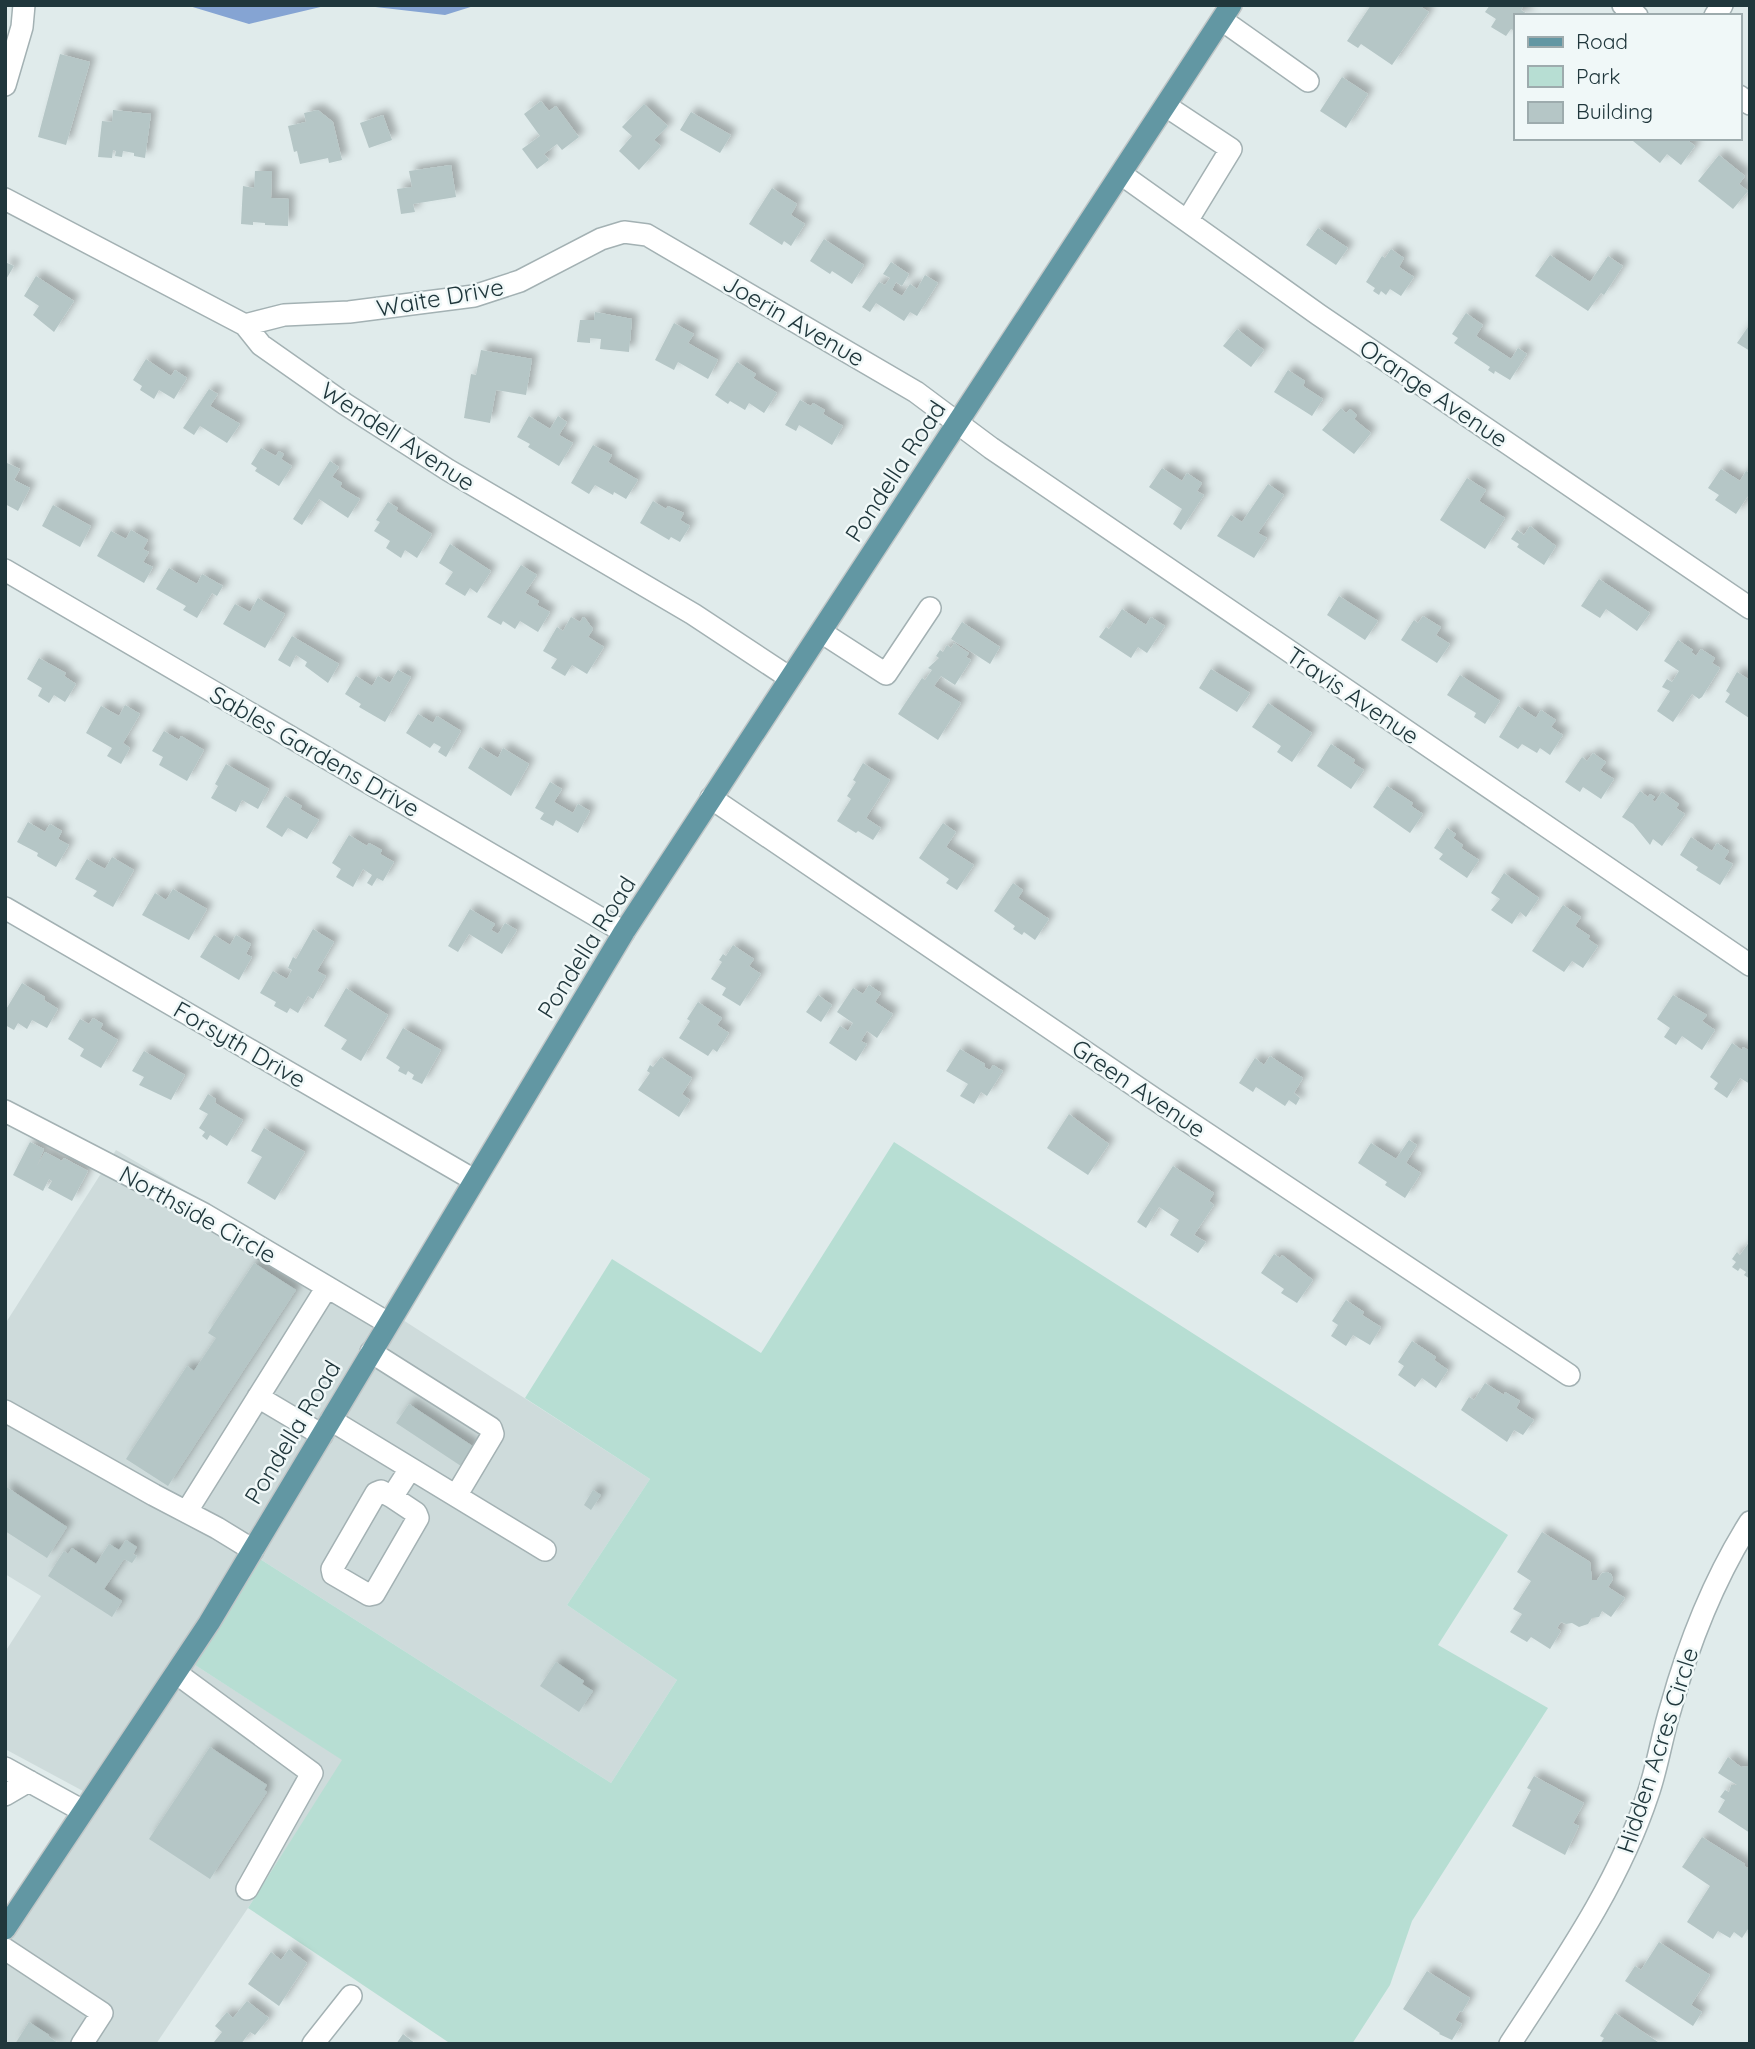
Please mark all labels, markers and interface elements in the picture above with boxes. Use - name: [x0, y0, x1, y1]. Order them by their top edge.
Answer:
- legend: [1514, 14, 1741, 140]
- text: Road: [1576, 28, 1628, 54]
- text: Park: [1576, 63, 1620, 89]
- text: Building: [1576, 98, 1653, 124]
- street label: Joerin Avenue: [718, 267, 870, 373]
- street label: Waite Drive: [374, 271, 506, 323]
- street label: Orange Avenue: [1354, 332, 1514, 454]
- street label: Wendell Avenue: [315, 375, 481, 497]
- street label: Pondella Road: [838, 395, 952, 547]
- street label: Travis Avenue: [1281, 640, 1425, 750]
- street label: Sables Gardens Drive: [205, 679, 425, 823]
- street label: Pondella Road: [530, 870, 642, 1024]
- street label: Forsyth Drive: [168, 994, 312, 1094]
- street label: Green Avenue: [1066, 1032, 1212, 1144]
- street label: Northside Circle: [114, 1159, 282, 1269]
- street label: Pondella Road: [237, 1355, 347, 1509]
- street label: Hidden Acres Circle: [1610, 1643, 1704, 1857]

